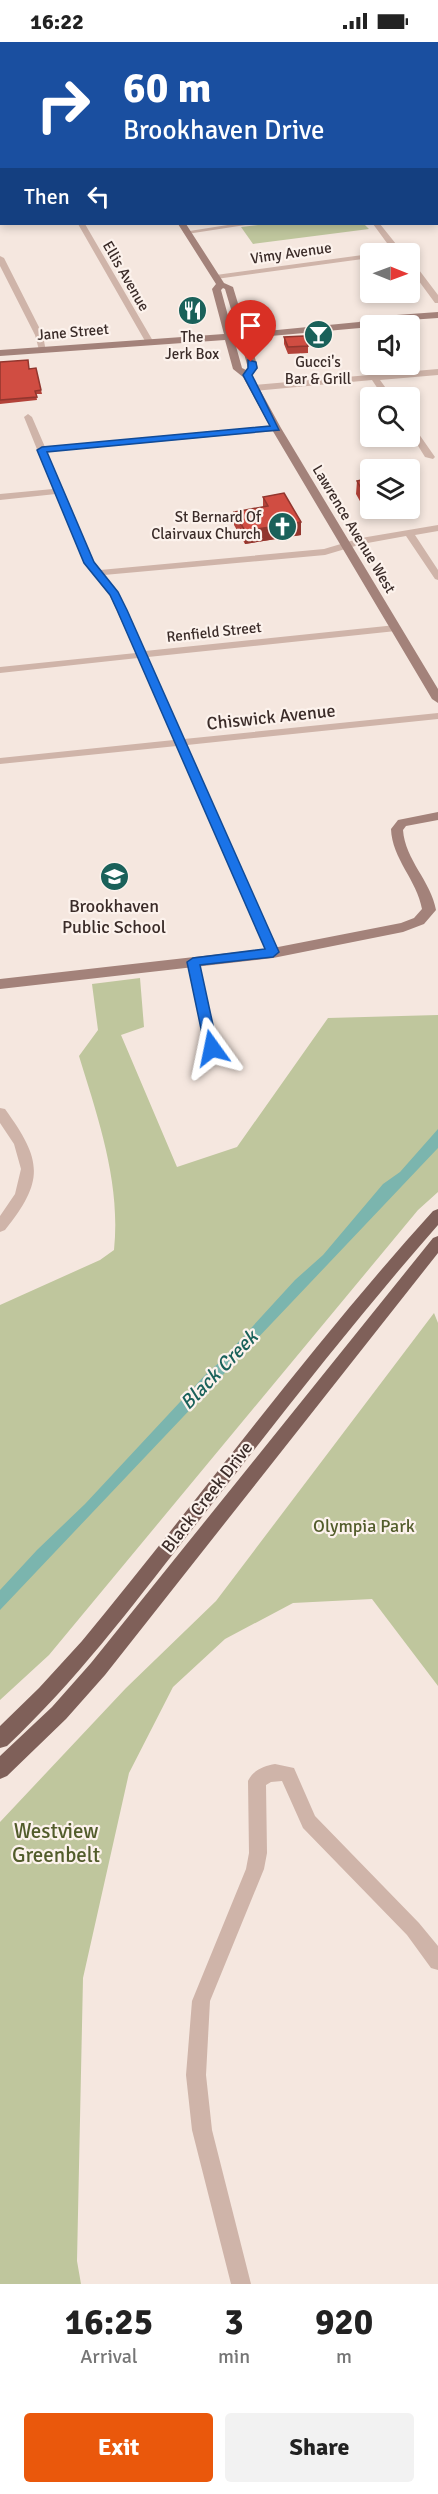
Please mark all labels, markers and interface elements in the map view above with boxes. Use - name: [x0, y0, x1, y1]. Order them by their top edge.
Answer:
- text: 16:22: [30, 8, 84, 35]
- text: 60 m: [123, 63, 212, 114]
- icon: right: [24, 66, 102, 144]
- text: Brookhaven Drive: [123, 114, 324, 147]
- icon: left: [82, 180, 115, 213]
- text: Then: [24, 183, 70, 210]
- street label: Ellis Avenue: [99, 238, 153, 314]
- street label: Vimy Avenue: [249, 238, 333, 268]
- north arrow: [360, 243, 420, 303]
- map controls: [360, 243, 420, 519]
- restaurant icon: The Jerk Box: [176, 294, 208, 326]
- pin: [225, 300, 276, 362]
- icon: arrive: [234, 309, 267, 342]
- button: sound: [360, 315, 420, 375]
- bar icon: Gucci's Bar & Grill: [302, 319, 334, 351]
- street label: Jane Street: [36, 320, 110, 344]
- place label: The Jerk Box: [165, 328, 219, 363]
- place label: Gucci's Bar & Grill: [285, 353, 351, 388]
- button: search: [360, 387, 420, 447]
- button: layers: [360, 459, 420, 519]
- street label: Lawrence Avenue West: [309, 462, 399, 596]
- place label: St Bernard Of Clairvaux Church: [151, 508, 262, 543]
- church icon: St Bernard Of Clairvaux Church: [266, 510, 298, 542]
- street label: Renfield Street: [166, 618, 262, 646]
- street label: Chiswick Avenue: [206, 699, 336, 735]
- school or university icon: Brookhaven Public School: [98, 861, 130, 893]
- place label: Brookhaven Public School: [62, 895, 166, 938]
- position arrow: [180, 1016, 244, 1080]
- water label: Black Creek: [175, 1324, 264, 1415]
- street label: Black Creek Drive: [157, 1437, 257, 1557]
- park label: Olympia Park: [313, 1515, 415, 1537]
- park label: Westview Greenbelt: [12, 1818, 100, 1868]
- text: 16:25: [65, 2300, 153, 2345]
- text: 3: [224, 2300, 244, 2345]
- text: 920: [315, 2300, 373, 2345]
- text: Arrival: [80, 2344, 138, 2369]
- text: min: [218, 2344, 250, 2369]
- text: m: [336, 2344, 352, 2369]
- button: Exit: [24, 2413, 213, 2482]
- button: Share: [225, 2413, 414, 2482]

